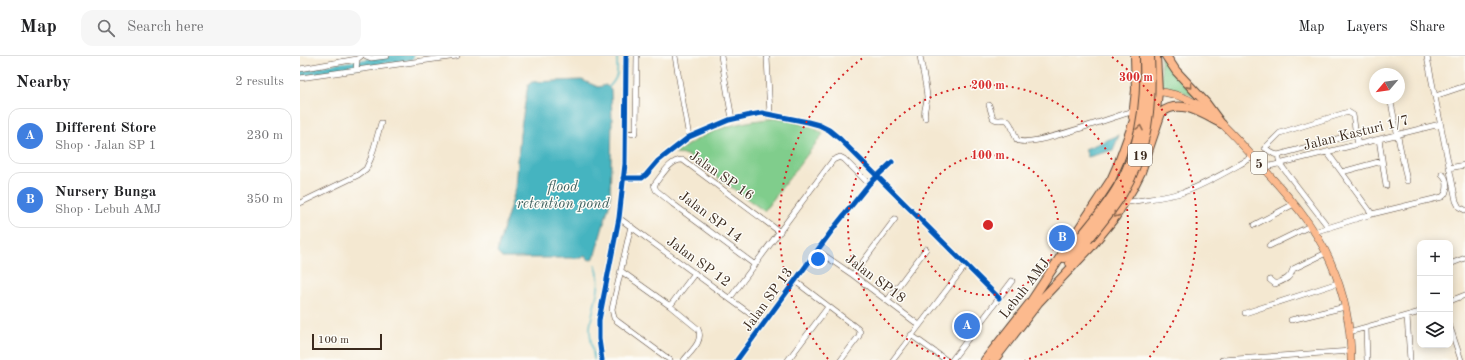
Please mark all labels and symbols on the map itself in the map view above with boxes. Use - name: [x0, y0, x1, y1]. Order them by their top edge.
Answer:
- north arrow: [1369, 68, 1405, 104]
- text: 300 m: [1119, 72, 1153, 84]
- text: 200 m: [971, 80, 1005, 92]
- one-way arrow: [1185, 81, 1193, 89]
- street label: Jalan Kasturi 1/7: [1302, 113, 1411, 153]
- one-way arrow: [1135, 125, 1143, 131]
- road number: 19: [1128, 144, 1152, 166]
- street label: Jalan SP 16: [687, 149, 756, 203]
- text: 100 m: [971, 150, 1005, 162]
- road number: 5: [1251, 152, 1267, 174]
- water label: flood retention pond: [516, 180, 611, 212]
- street label: Jalan SP 14: [676, 189, 745, 245]
- one-way arrow: [1114, 211, 1121, 218]
- centre of rings: [981, 218, 995, 232]
- pin: B: [1049, 223, 1075, 253]
- street label: Jalan SP 12: [664, 234, 733, 290]
- your location: [808, 249, 828, 269]
- street label: Jalan SP18: [843, 252, 908, 306]
- street label: Lebuh AMJ: [997, 256, 1053, 321]
- street label: Jalan SP 13: [740, 265, 796, 334]
- pin: A: [954, 311, 980, 341]
- scale bar: [312, 332, 382, 351]

